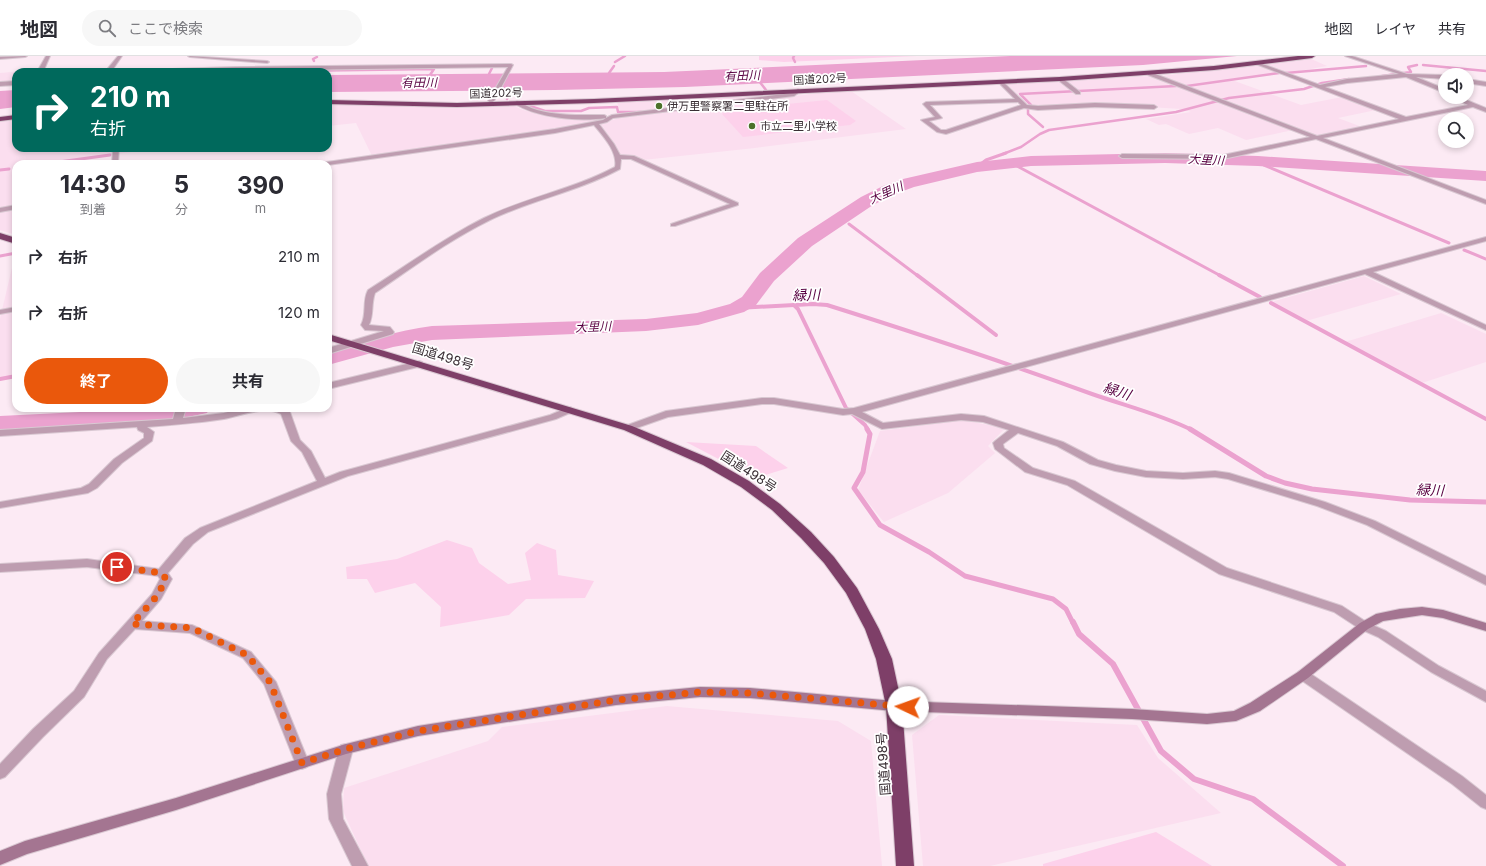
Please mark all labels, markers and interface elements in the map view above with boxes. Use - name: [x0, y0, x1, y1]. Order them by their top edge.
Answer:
- search box: [82, 10, 362, 46]
- icon: search: [96, 17, 118, 39]
- text: 地図: [20, 18, 58, 41]
- text: ここで検索: [128, 19, 203, 38]
- text: 地図: [1324, 20, 1352, 37]
- text: レイヤ: [1374, 20, 1416, 37]
- text: 共有: [1438, 20, 1466, 37]
- water label: 有田川: [724, 67, 762, 84]
- map controls: [1438, 68, 1474, 148]
- button: sound: [1438, 68, 1474, 104]
- street label: 国道202号: [793, 71, 847, 87]
- water label: 有田川: [401, 75, 439, 90]
- text: 210 m: [90, 80, 171, 114]
- icon: right: [24, 84, 76, 136]
- street label: 国道202号: [469, 85, 523, 101]
- place label: 伊万里警察署二里駐在所: [667, 99, 789, 113]
- marker: 伊万里警察署二里駐在所: [654, 101, 664, 111]
- button: search: [1438, 112, 1474, 148]
- text: 右折: [90, 118, 126, 139]
- place label: 市立二里小学校: [760, 119, 837, 133]
- marker: 市立二里小学校: [747, 121, 757, 131]
- water label: 大里川: [1188, 151, 1226, 168]
- text: 14:30: [60, 170, 126, 199]
- text: 5: [174, 170, 189, 199]
- text: 390: [237, 171, 284, 200]
- water label: 大里川: [866, 178, 907, 207]
- text: m: [255, 200, 266, 216]
- text: 到着: [80, 201, 106, 217]
- text: 分: [175, 201, 188, 217]
- icon: right: [24, 245, 46, 267]
- text: 210 m: [278, 247, 320, 266]
- text: 右折: [58, 248, 88, 267]
- water label: 緑川: [792, 285, 822, 303]
- icon: right: [24, 301, 46, 323]
- text: 120 m: [278, 303, 320, 322]
- text: 右折: [58, 304, 88, 323]
- water label: 大里川: [575, 318, 613, 335]
- street label: 国道498号: [410, 339, 476, 373]
- button: 終了: [24, 358, 168, 404]
- button: 共有: [176, 358, 320, 404]
- water label: 緑川: [1101, 378, 1135, 404]
- street label: 国道498号: [718, 447, 780, 495]
- water label: 緑川: [1416, 481, 1446, 499]
- pin: [100, 550, 134, 584]
- icon: arrive: [106, 556, 128, 578]
- position arrow: [887, 686, 929, 728]
- street label: 国道498号: [873, 732, 893, 796]

